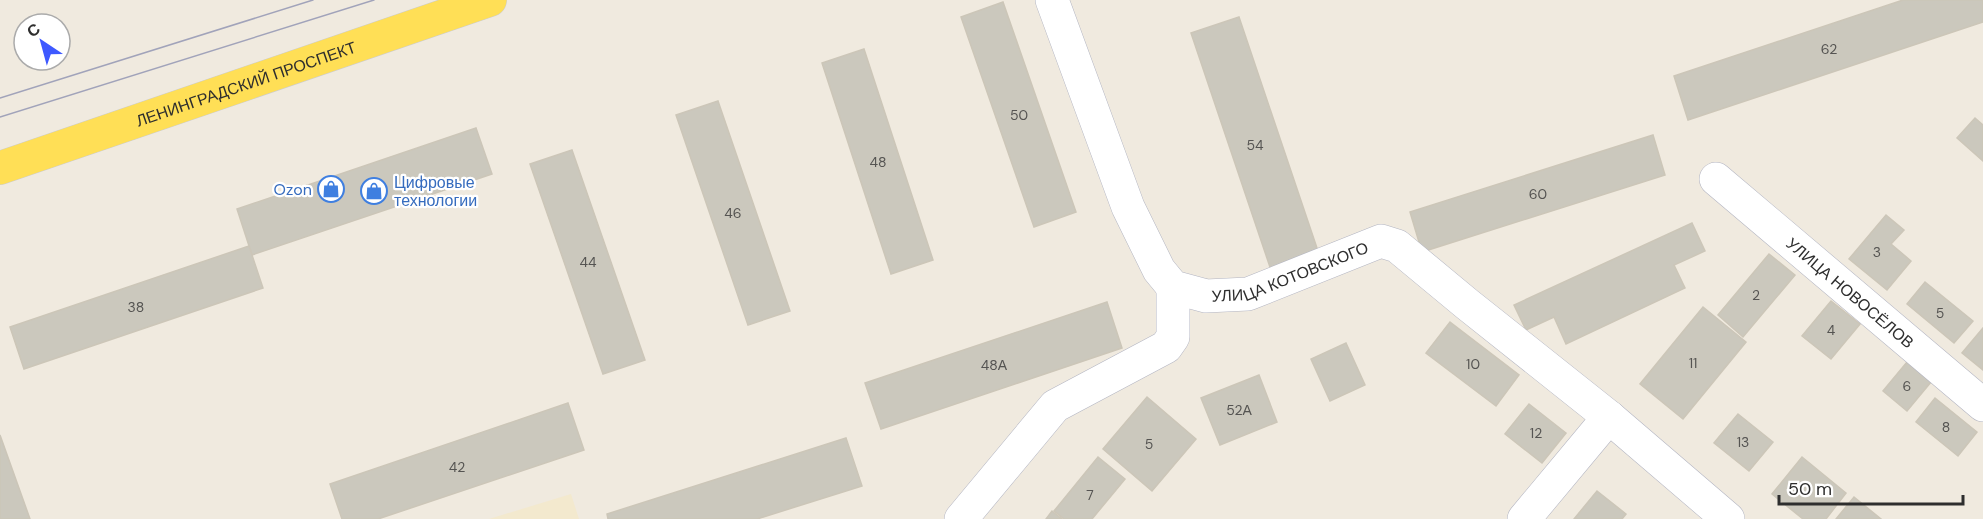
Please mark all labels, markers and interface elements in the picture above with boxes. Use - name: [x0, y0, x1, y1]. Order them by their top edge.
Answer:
- north arrow: [12, 12, 72, 72]
- text: С: [23, 18, 45, 42]
- street label: ЛЕНИНГРАДСКИЙ ПРОСПЕКТ: [133, 37, 359, 132]
- house number: 62: [1821, 40, 1837, 58]
- house number: 50: [1010, 106, 1028, 124]
- house number: 54: [1246, 136, 1264, 154]
- house number: 48: [869, 153, 887, 171]
- place label: Цифровые технологии: [394, 172, 477, 211]
- shop icon: Ozon: [316, 174, 346, 204]
- shop icon: Цифровые технологии: [359, 176, 389, 206]
- place label: Ozon: [274, 179, 312, 200]
- house number: 60: [1529, 185, 1547, 203]
- house number: 46: [724, 204, 742, 222]
- street label: УЛИЦА НОВОСЁЛОВ: [1782, 233, 1918, 353]
- street label: УЛИЦА КОТОВСКОГО: [1211, 237, 1371, 307]
- house number: 3: [1873, 243, 1881, 261]
- house number: 44: [580, 253, 597, 271]
- house number: 2: [1752, 286, 1760, 304]
- house number: 38: [128, 298, 144, 316]
- house number: 5: [1936, 304, 1944, 322]
- house number: 4: [1827, 321, 1836, 339]
- house number: 11: [1689, 354, 1697, 372]
- house number: 10: [1466, 355, 1480, 373]
- house number: 48А: [981, 356, 1008, 374]
- house number: 6: [1903, 377, 1911, 395]
- house number: 52А: [1226, 401, 1253, 419]
- house number: 8: [1942, 418, 1950, 436]
- house number: 12: [1530, 424, 1542, 442]
- house number: 13: [1737, 433, 1749, 451]
- house number: 5: [1145, 435, 1153, 453]
- house number: 42: [449, 458, 465, 476]
- scale bar: [1779, 468, 1964, 506]
- text: 50 m: [1788, 477, 1832, 501]
- house number: 7: [1086, 486, 1094, 504]

